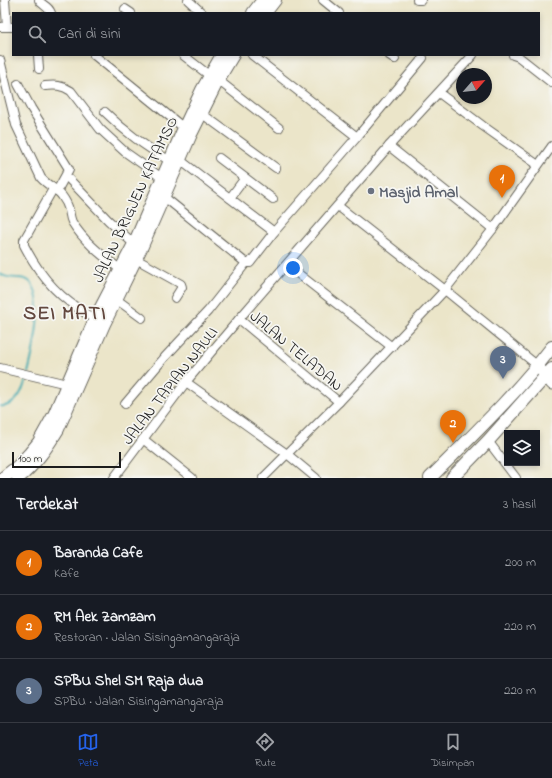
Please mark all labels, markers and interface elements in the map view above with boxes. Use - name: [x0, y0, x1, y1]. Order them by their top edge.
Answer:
- search box: [12, 12, 540, 56]
- icon: search: [26, 23, 48, 45]
- text: Cari di sini: [58, 23, 121, 45]
- north arrow: [456, 68, 492, 104]
- street label: JALAN BRIGJEN KATAMSO: [87, 113, 185, 287]
- pin: 1: [489, 165, 515, 198]
- place label: Masjid Amal: [379, 181, 458, 205]
- marker: Masjid Amal: [366, 186, 376, 196]
- your location: [283, 258, 303, 278]
- district label: SEI MATI: [23, 300, 107, 329]
- street label: JALAN TELADAN: [244, 305, 348, 398]
- street label: JALAN TAPIAN NAULI: [117, 322, 224, 451]
- pin: 3: [490, 346, 516, 379]
- pin: 2: [440, 410, 466, 443]
- map controls: [504, 430, 540, 466]
- button: layers: [504, 430, 540, 466]
- scale bar: [12, 450, 121, 469]
- text: 100 m: [18, 451, 42, 467]
- text: Terdekat: [16, 492, 78, 517]
- text: 3 hasil: [503, 495, 536, 514]
- text: Baranda Cafe: [54, 542, 143, 564]
- text: 1: [27, 553, 31, 572]
- text: 200 m: [505, 553, 536, 572]
- text: Kafe: [54, 564, 79, 583]
- text: RM Aek Zamzam: [54, 606, 156, 628]
- text: 2: [26, 617, 32, 636]
- text: 220 m: [504, 617, 536, 636]
- text: Restoran · Jalan Sisingamangaraja: [54, 628, 240, 647]
- text: SPBU Shel SM Raja dua: [54, 670, 203, 692]
- text: 3: [26, 681, 32, 700]
- text: 220 m: [504, 681, 536, 700]
- text: SPBU · Jalan Sisingamangaraja: [54, 692, 224, 711]
- tab: Peta: [77, 731, 99, 771]
- tab: Rute: [254, 731, 276, 771]
- tab: Disimpan: [431, 731, 475, 771]

